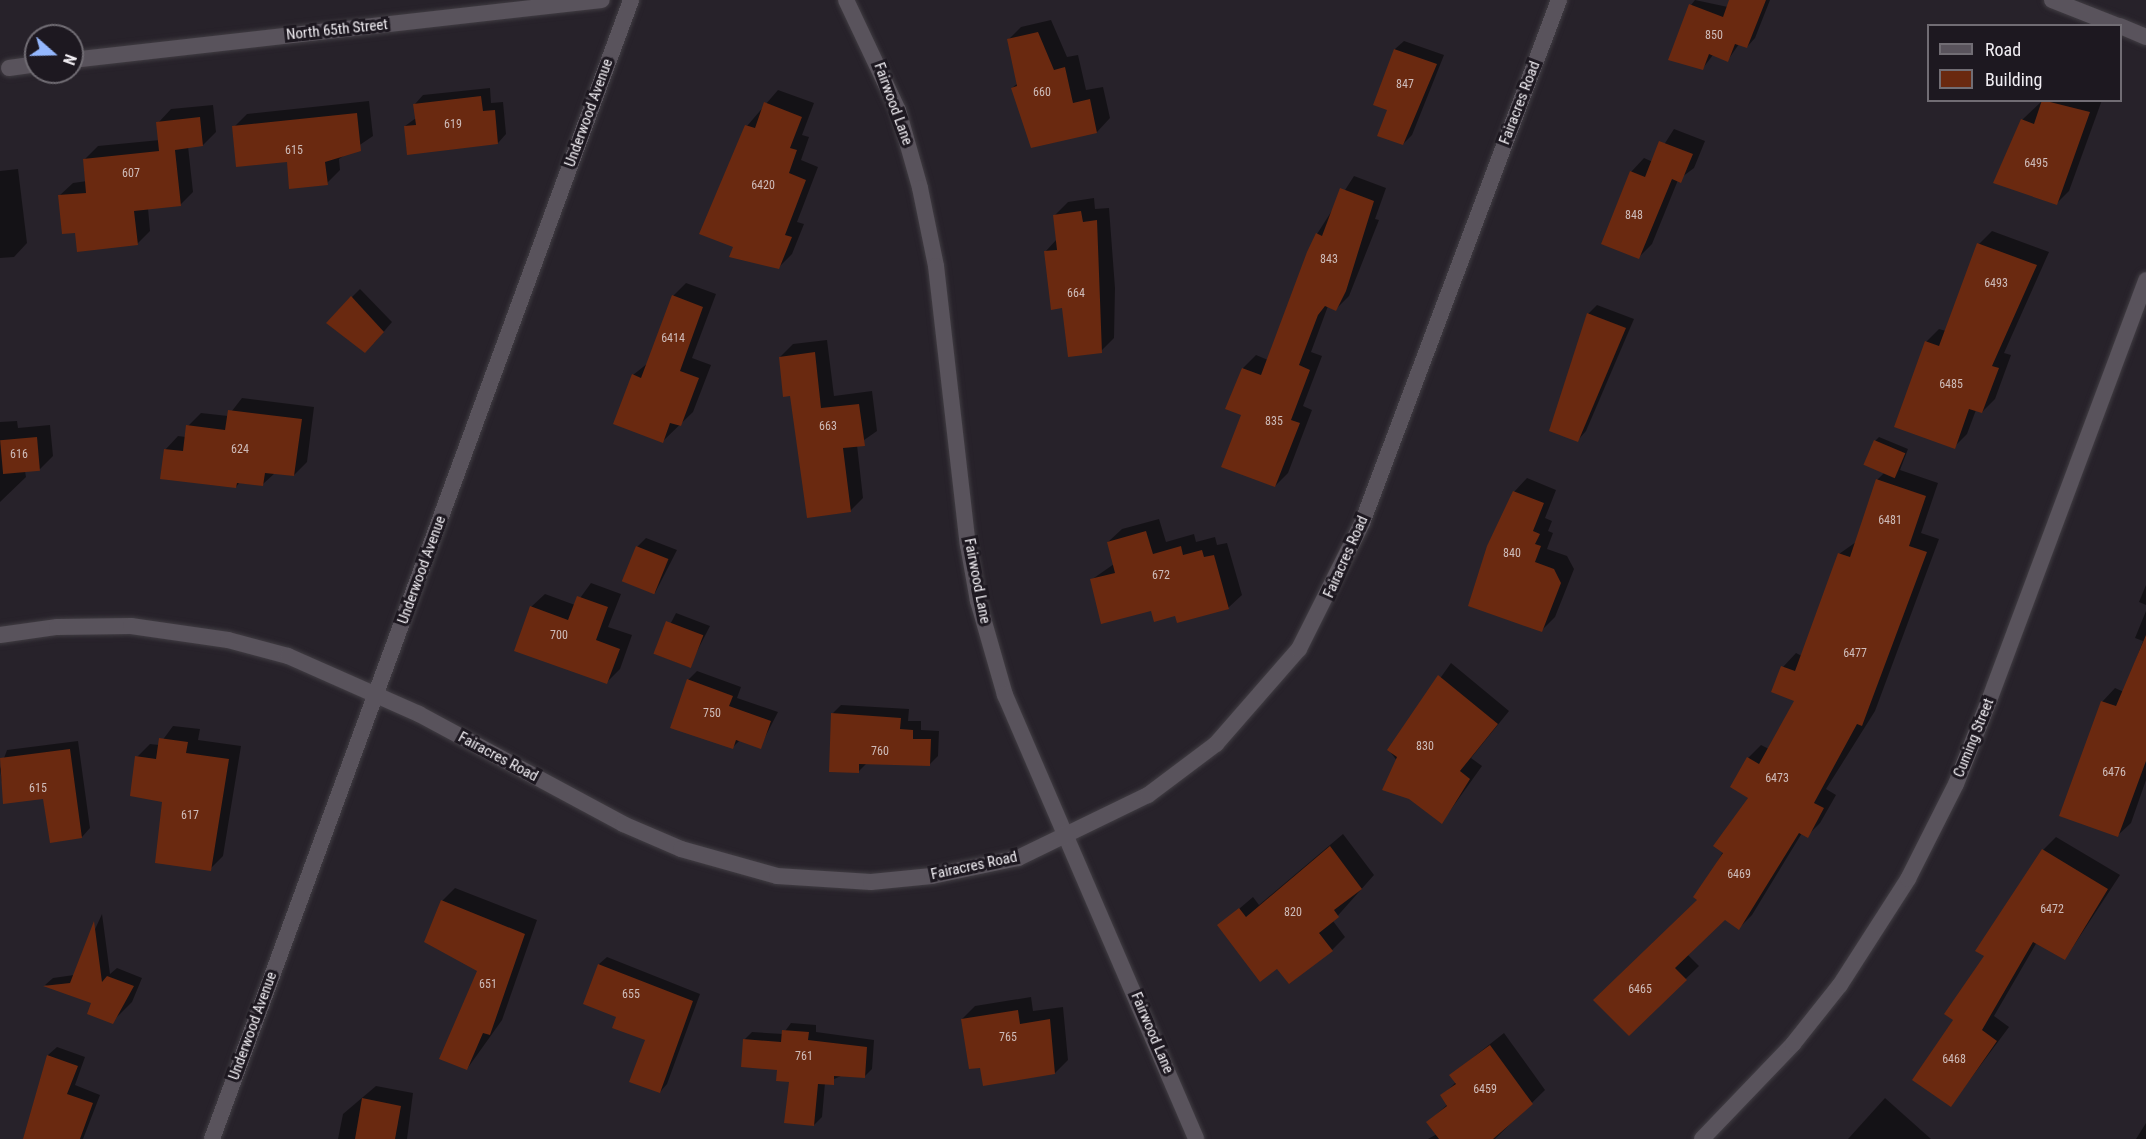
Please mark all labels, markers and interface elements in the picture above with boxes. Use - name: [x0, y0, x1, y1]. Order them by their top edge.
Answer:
- street label: North 65th Street: [285, 16, 389, 44]
- north arrow: [24, 24, 84, 84]
- legend: [1927, 24, 2122, 102]
- house number: 850: [1705, 29, 1723, 43]
- text: Road: [1985, 39, 2021, 60]
- text: N: [59, 52, 80, 67]
- street label: Underwood Avenue: [561, 56, 617, 170]
- street label: Fairacres Road: [1496, 59, 1544, 147]
- street label: Fairwood Lane: [870, 60, 916, 148]
- text: Building: [1985, 69, 2042, 90]
- house number: 847: [1396, 78, 1414, 92]
- house number: 660: [1033, 86, 1051, 100]
- house number: 619: [444, 118, 462, 132]
- house number: 615: [285, 144, 303, 158]
- house number: 6495: [2024, 157, 2048, 171]
- house number: 607: [122, 167, 140, 181]
- house number: 6420: [751, 179, 775, 193]
- house number: 848: [1625, 209, 1643, 223]
- house number: 843: [1320, 253, 1338, 267]
- house number: 6493: [1984, 277, 2008, 291]
- house number: 664: [1067, 287, 1085, 301]
- house number: 6414: [661, 332, 685, 346]
- house number: 6485: [1939, 378, 1963, 392]
- house number: 835: [1265, 415, 1283, 429]
- house number: 663: [819, 420, 837, 434]
- house number: 624: [231, 443, 249, 457]
- house number: 616: [10, 448, 28, 462]
- street label: Underwood Avenue: [394, 513, 450, 627]
- street label: Fairacres Road: [1320, 513, 1372, 601]
- house number: 6481: [1878, 514, 1902, 528]
- street label: Fairwood Lane: [960, 537, 994, 625]
- house number: 840: [1503, 547, 1521, 561]
- house number: 672: [1152, 569, 1170, 583]
- house number: 700: [550, 629, 568, 643]
- house number: 6477: [1843, 647, 1867, 661]
- street label: Cuming Street: [1950, 696, 1998, 780]
- house number: 750: [703, 707, 721, 721]
- street label: Fairacres Road: [455, 728, 541, 786]
- house number: 830: [1416, 740, 1434, 754]
- house number: 760: [871, 745, 889, 759]
- house number: 6476: [2102, 766, 2126, 780]
- house number: 6473: [1765, 772, 1789, 786]
- house number: 615: [29, 782, 47, 796]
- house number: 617: [181, 809, 199, 823]
- street label: Fairacres Road: [929, 848, 1019, 884]
- house number: 6469: [1727, 868, 1751, 882]
- house number: 6472: [2040, 903, 2064, 917]
- house number: 820: [1284, 906, 1302, 920]
- street label: Underwood Avenue: [225, 969, 281, 1083]
- house number: 651: [479, 978, 497, 992]
- house number: 6465: [1628, 983, 1652, 997]
- house number: 655: [622, 988, 640, 1002]
- street label: Fairwood Lane: [1127, 990, 1177, 1076]
- house number: 765: [999, 1031, 1017, 1045]
- house number: 761: [795, 1050, 813, 1064]
- house number: 6468: [1942, 1053, 1966, 1067]
- house number: 6459: [1473, 1083, 1497, 1097]

